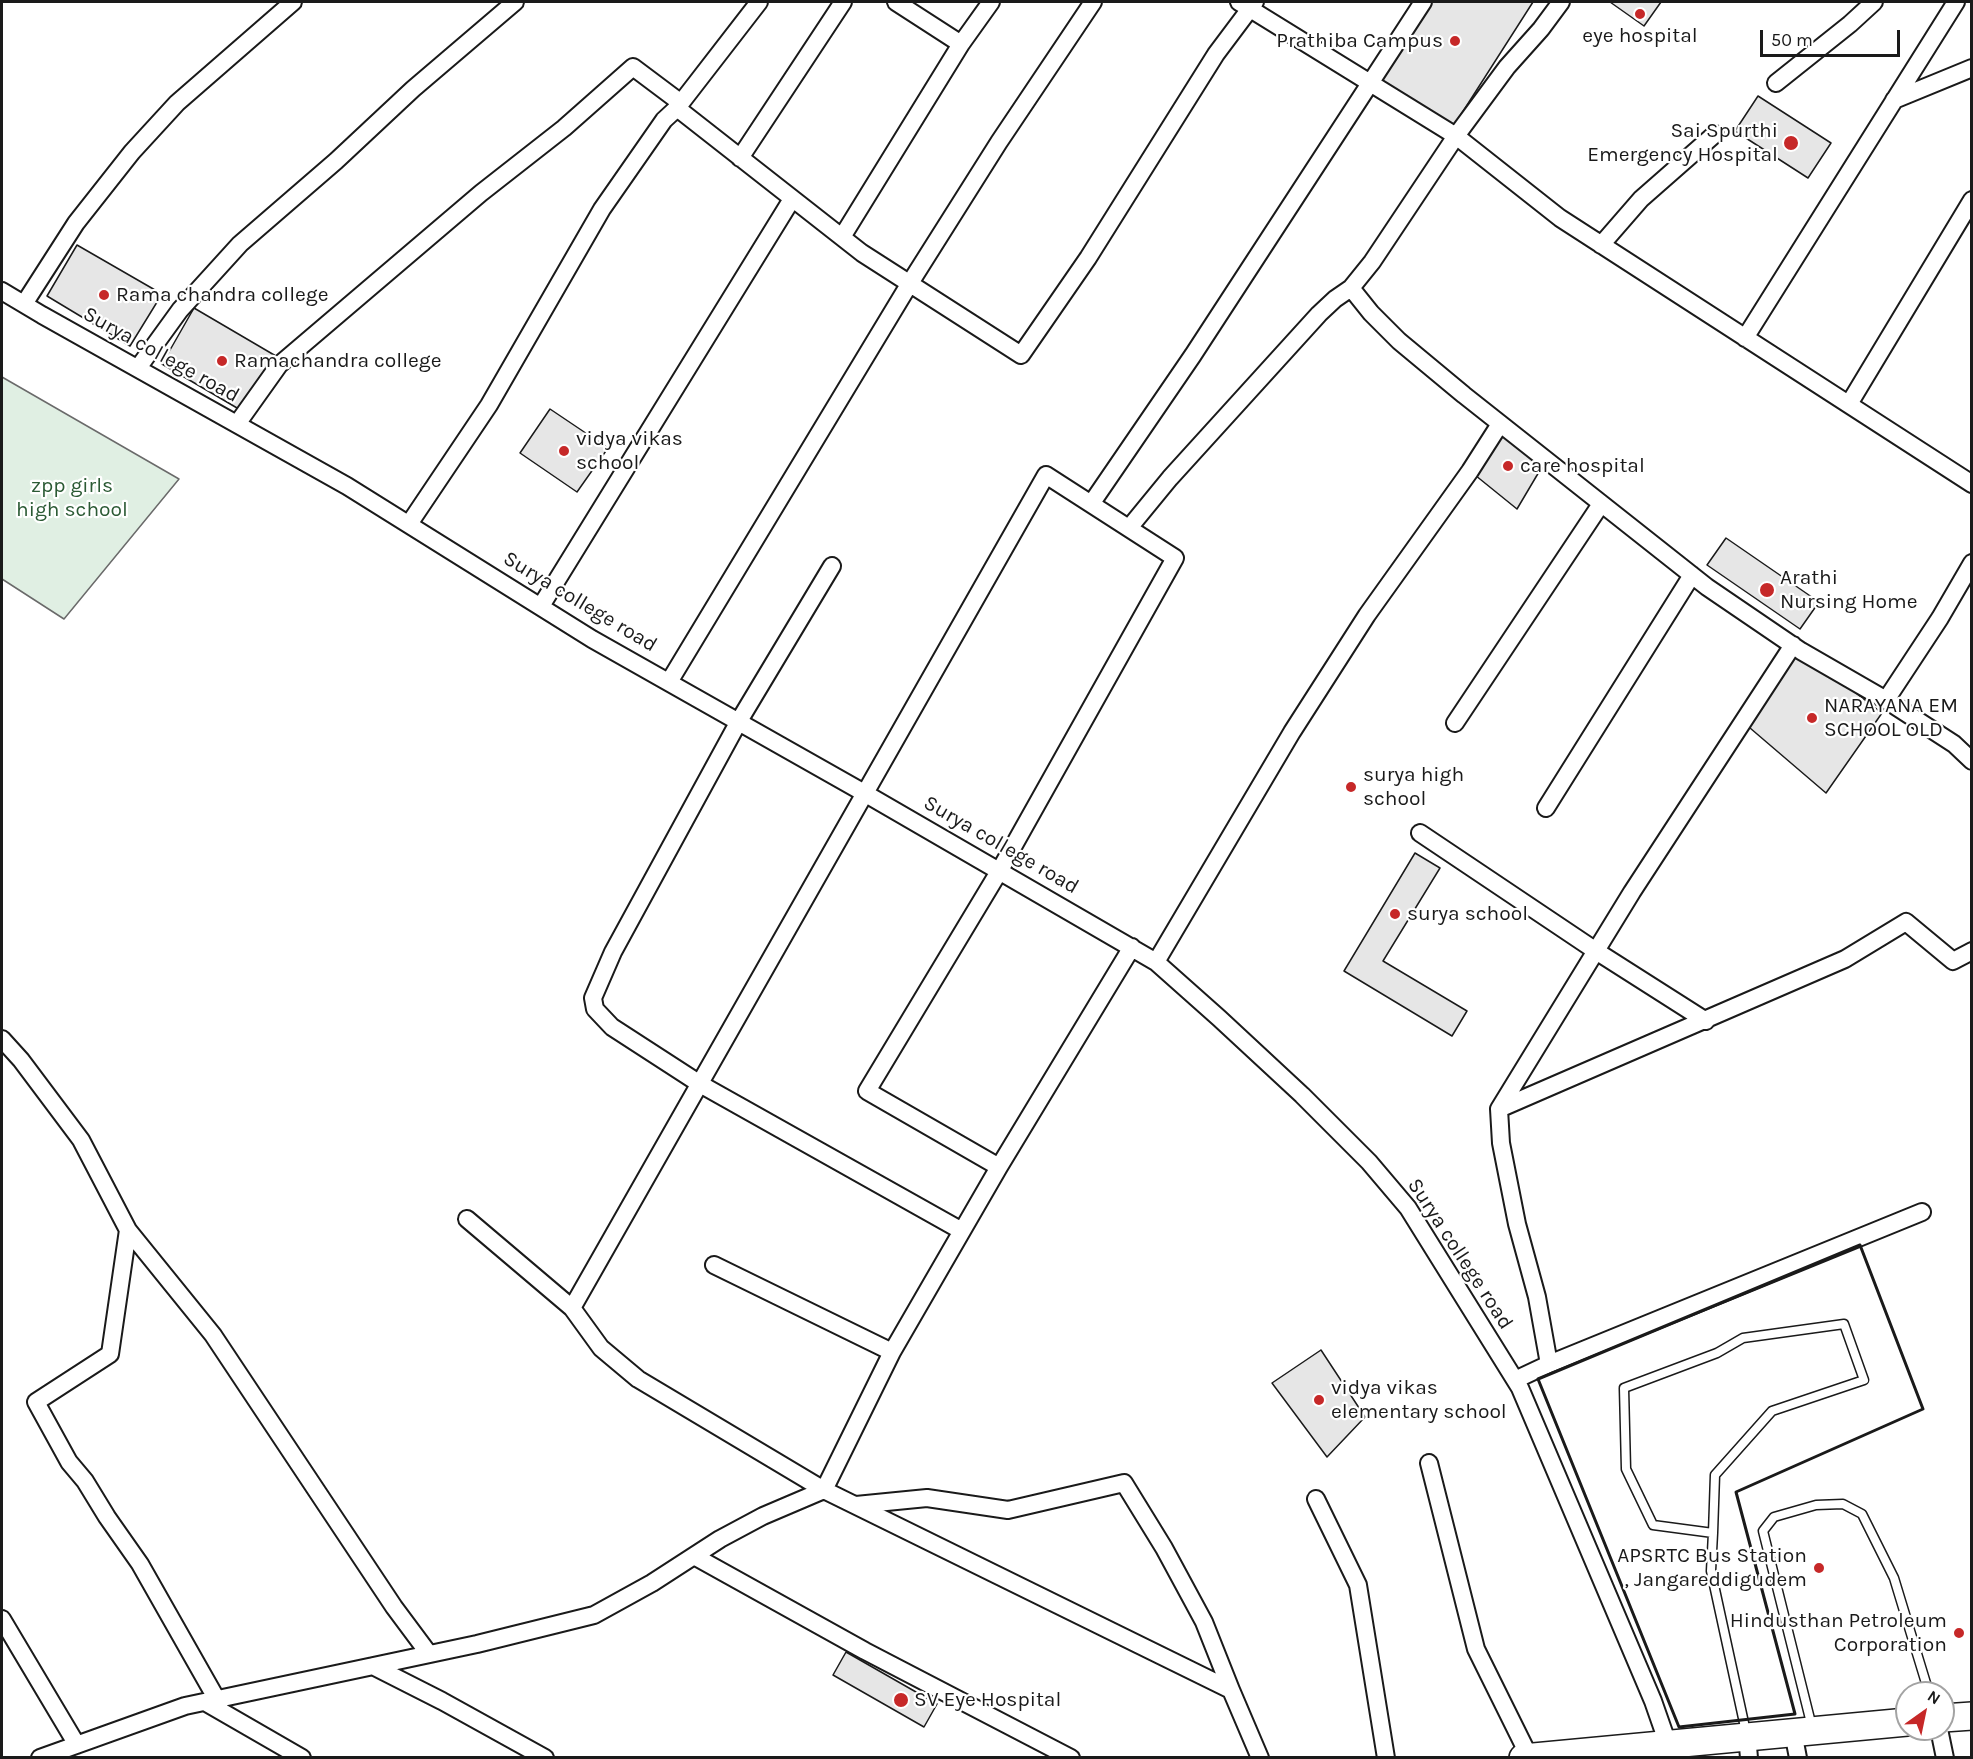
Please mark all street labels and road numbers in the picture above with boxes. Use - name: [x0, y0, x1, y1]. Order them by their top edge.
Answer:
- street label: Surya college road: [78, 302, 244, 408]
- street label: Surya college road: [499, 546, 661, 658]
- street label: Surya college road: [919, 790, 1083, 900]
- street label: Surya college road: [1402, 1174, 1518, 1334]

